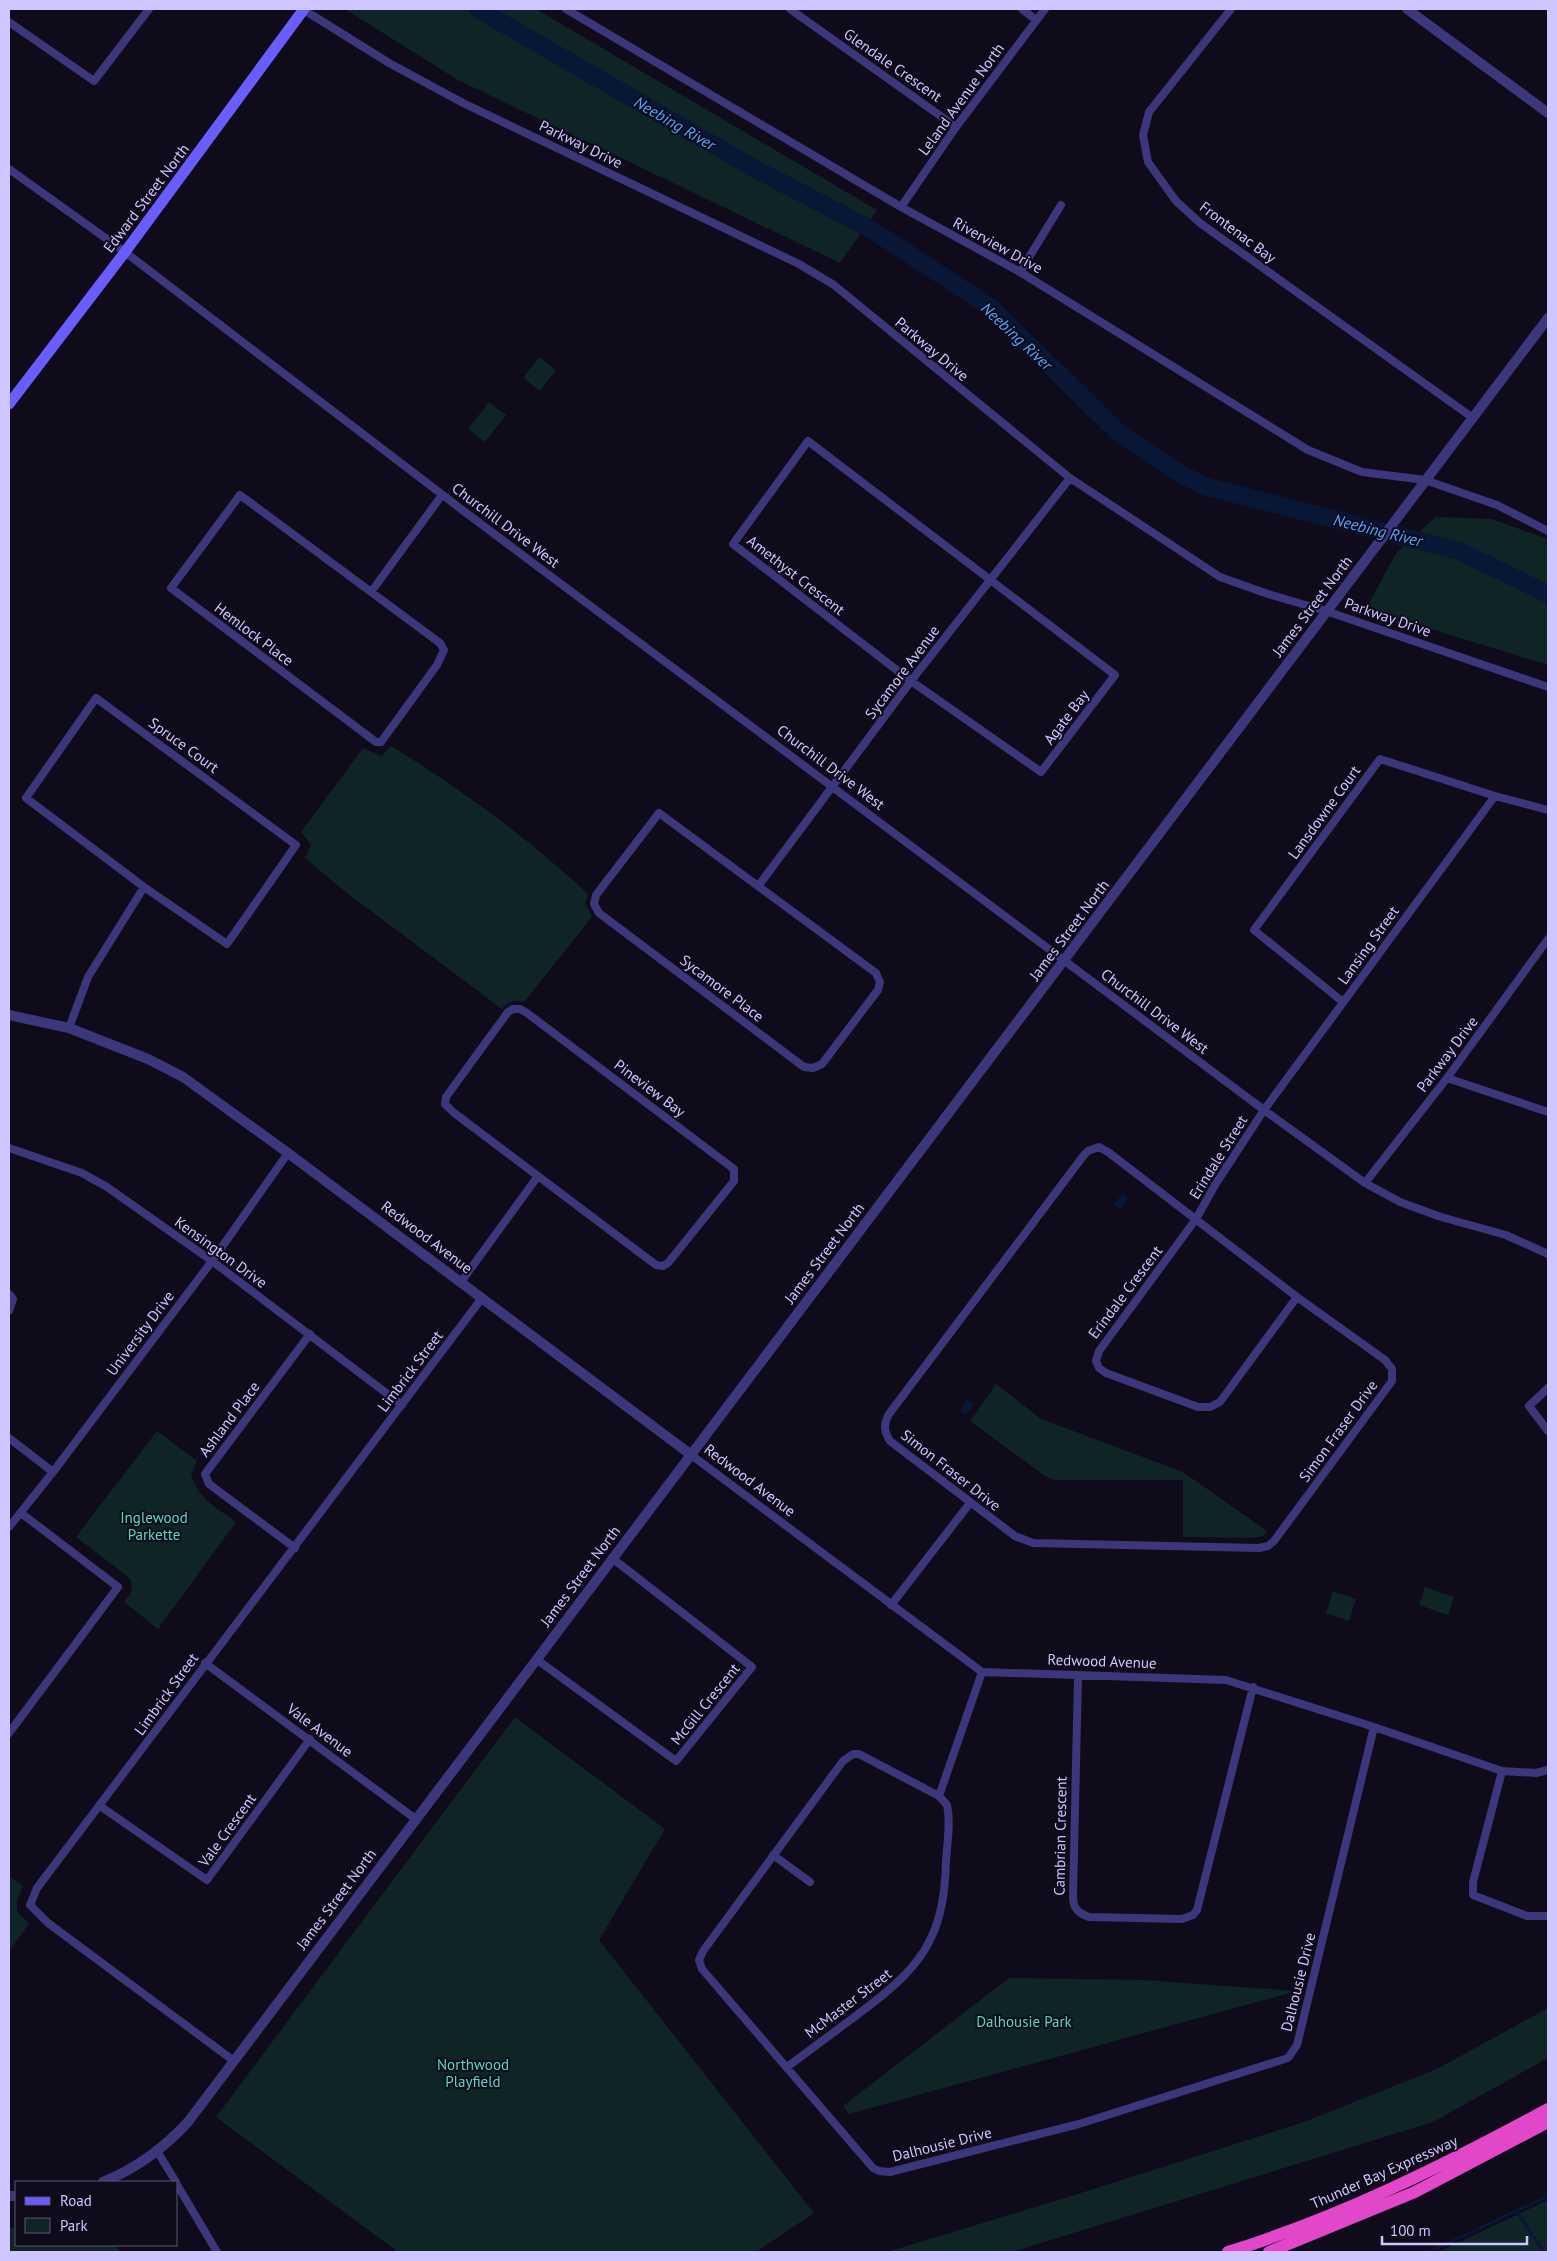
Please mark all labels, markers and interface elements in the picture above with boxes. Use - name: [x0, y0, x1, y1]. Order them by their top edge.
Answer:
- street label: Glendale Crescent: [840, 24, 946, 106]
- street label: Leland Avenue North: [914, 39, 1008, 159]
- water label: Neebing River: [631, 92, 721, 155]
- street label: Parkway Drive: [536, 116, 626, 172]
- street label: Edward Street North: [99, 140, 193, 256]
- street label: Frontenac Bay: [1196, 197, 1280, 267]
- street label: Riverview Drive: [950, 213, 1046, 277]
- water label: Neebing River: [977, 298, 1058, 375]
- street label: Parkway Drive: [891, 313, 973, 385]
- street label: Churchill Drive West: [448, 478, 564, 572]
- water label: Neebing River: [1332, 509, 1426, 551]
- street label: Amethyst Crescent: [743, 531, 849, 619]
- street label: James Street North: [1267, 552, 1356, 661]
- street label: Parkway Drive: [1342, 593, 1434, 641]
- street label: Hemlock Place: [211, 598, 297, 670]
- street label: Sycamore Avenue: [861, 621, 943, 723]
- street label: Agate Bay: [1039, 686, 1093, 748]
- street label: Spruce Court: [145, 713, 223, 777]
- street label: Churchill Drive West: [773, 720, 889, 814]
- street label: Lansdowne Court: [1284, 762, 1364, 862]
- street label: James Street North: [1024, 876, 1113, 985]
- street label: Lansing Street: [1333, 902, 1403, 988]
- street label: Sycamore Place: [676, 950, 768, 1026]
- street label: Churchill Drive West: [1097, 964, 1213, 1058]
- street label: Parkway Drive: [1412, 1012, 1482, 1096]
- street label: Pineview Bay: [611, 1055, 689, 1121]
- street label: Erindale Street: [1185, 1112, 1251, 1202]
- street label: Redwood Avenue: [378, 1197, 476, 1277]
- street label: James Street North: [779, 1199, 868, 1308]
- street label: Kensington Drive: [171, 1212, 271, 1292]
- street label: Erindale Crescent: [1084, 1242, 1166, 1342]
- street label: University Drive: [102, 1287, 178, 1379]
- street label: Limbrick Street: [373, 1327, 447, 1415]
- street label: Simon Fraser Drive: [1295, 1376, 1381, 1486]
- street label: Ashland Place: [194, 1377, 264, 1461]
- street label: Simon Fraser Drive: [897, 1425, 1005, 1515]
- street label: Redwood Avenue: [701, 1440, 799, 1520]
- park label: Inglewood Parkette: [120, 1508, 188, 1544]
- street label: James Street North: [535, 1522, 624, 1631]
- street label: Limbrick Street: [130, 1649, 202, 1739]
- street label: Redwood Avenue: [1047, 1650, 1157, 1672]
- street label: McGill Crescent: [666, 1659, 744, 1749]
- street label: Vale Avenue: [282, 1698, 357, 1761]
- street label: Cambrian Crescent: [1049, 1776, 1071, 1896]
- street label: Vale Crescent: [193, 1790, 260, 1871]
- street label: James Street North: [291, 1845, 380, 1954]
- street label: Dalhousie Drive: [1276, 1930, 1320, 2034]
- street label: McMaster Street: [801, 1964, 895, 2042]
- park label: Dalhousie Park: [976, 2012, 1073, 2031]
- park label: Northwood Playfield: [437, 2055, 509, 2091]
- street label: Dalhousie Drive: [890, 2122, 994, 2166]
- street label: Thunder Bay Expressway: [1308, 2131, 1460, 2213]
- legend: [15, 2181, 178, 2246]
- text: Road: [60, 2191, 92, 2210]
- scale bar: [1382, 2214, 1527, 2246]
- text: Park: [60, 2216, 88, 2235]
- text: 100 m: [1390, 2221, 1431, 2240]

